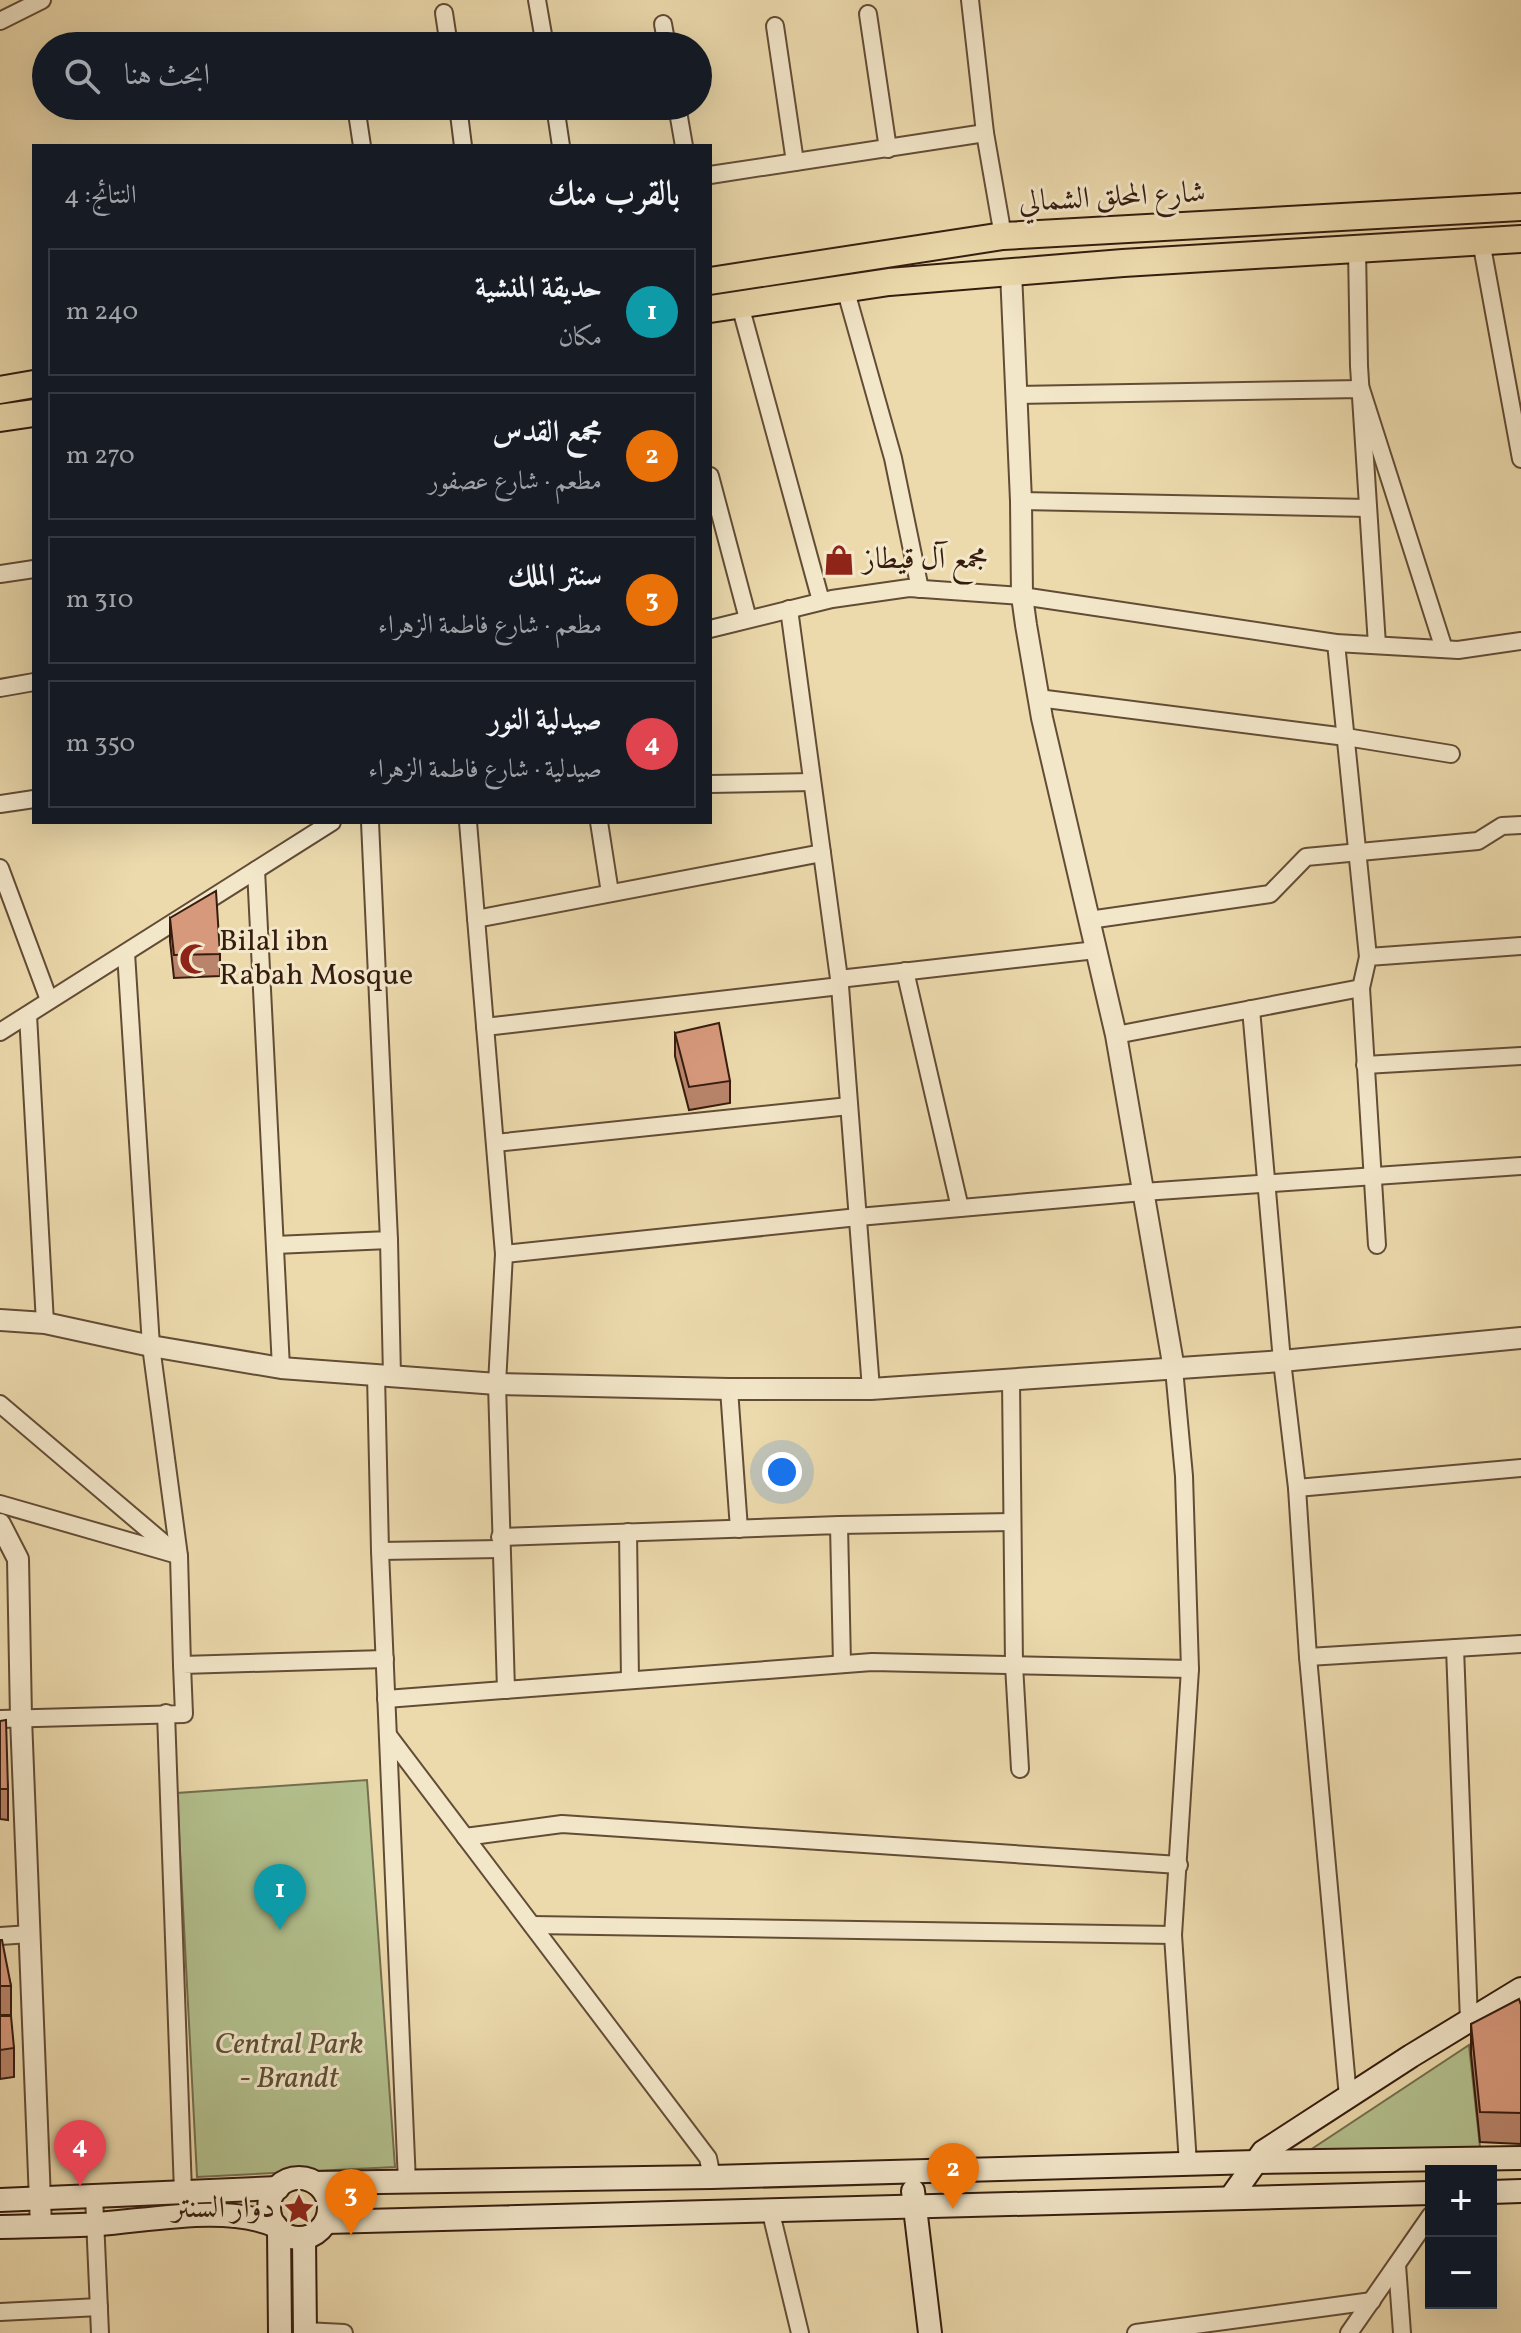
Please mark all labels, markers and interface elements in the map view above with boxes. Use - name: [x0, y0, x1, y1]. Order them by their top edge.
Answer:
- search box: [32, 32, 712, 120]
- icon: search: [60, 54, 104, 98]
- text: ابحث هنا: [124, 55, 210, 97]
- text: بالقرب منك: [548, 172, 680, 219]
- street label: شارع المحلق الشمالي: [1017, 172, 1207, 226]
- text: النتائج: 4: [64, 178, 137, 214]
- text: حديقة المنشية: [475, 268, 602, 310]
- text: 240 m: [66, 294, 138, 330]
- text: 1: [647, 294, 657, 330]
- text: مكان: [558, 320, 602, 356]
- text: مجمع القدس: [492, 412, 602, 454]
- text: 270 m: [66, 438, 135, 474]
- text: 2: [645, 438, 659, 474]
- text: مطعم · شارع عصفور: [428, 464, 602, 500]
- place label: مجمع آل قيطاز: [860, 539, 988, 585]
- shop icon: مجمع آل قيطاز: [822, 543, 856, 577]
- text: سنتر الملك: [508, 556, 602, 598]
- text: 310 m: [66, 582, 133, 618]
- text: 3: [645, 582, 659, 618]
- text: مطعم · شارع فاطمة الزهراء: [378, 608, 602, 644]
- text: صيدلية النور: [488, 700, 602, 742]
- text: 350 m: [66, 726, 135, 762]
- text: 4: [644, 726, 660, 762]
- text: صيدلية · شارع فاطمة الزهراء: [368, 752, 602, 788]
- place label: Bilal ibn Rabah Mosque: [219, 921, 413, 997]
- mosque icon: Bilal ibn Rabah Mosque: [178, 942, 212, 976]
- your location: [762, 1452, 802, 1492]
- pin: 1: [254, 1864, 306, 1930]
- park label: Central Park - Brandt: [215, 2024, 364, 2100]
- pin: 4: [54, 2120, 106, 2186]
- pin: 2: [927, 2143, 979, 2209]
- map controls: [1425, 2165, 1497, 2309]
- button: +: [1425, 2165, 1497, 2237]
- pin: 3: [325, 2169, 377, 2235]
- place label: دوار السنتر: [169, 2188, 275, 2230]
- place icon: دوار السنتر: [282, 2192, 316, 2226]
- button: −: [1425, 2237, 1497, 2309]

